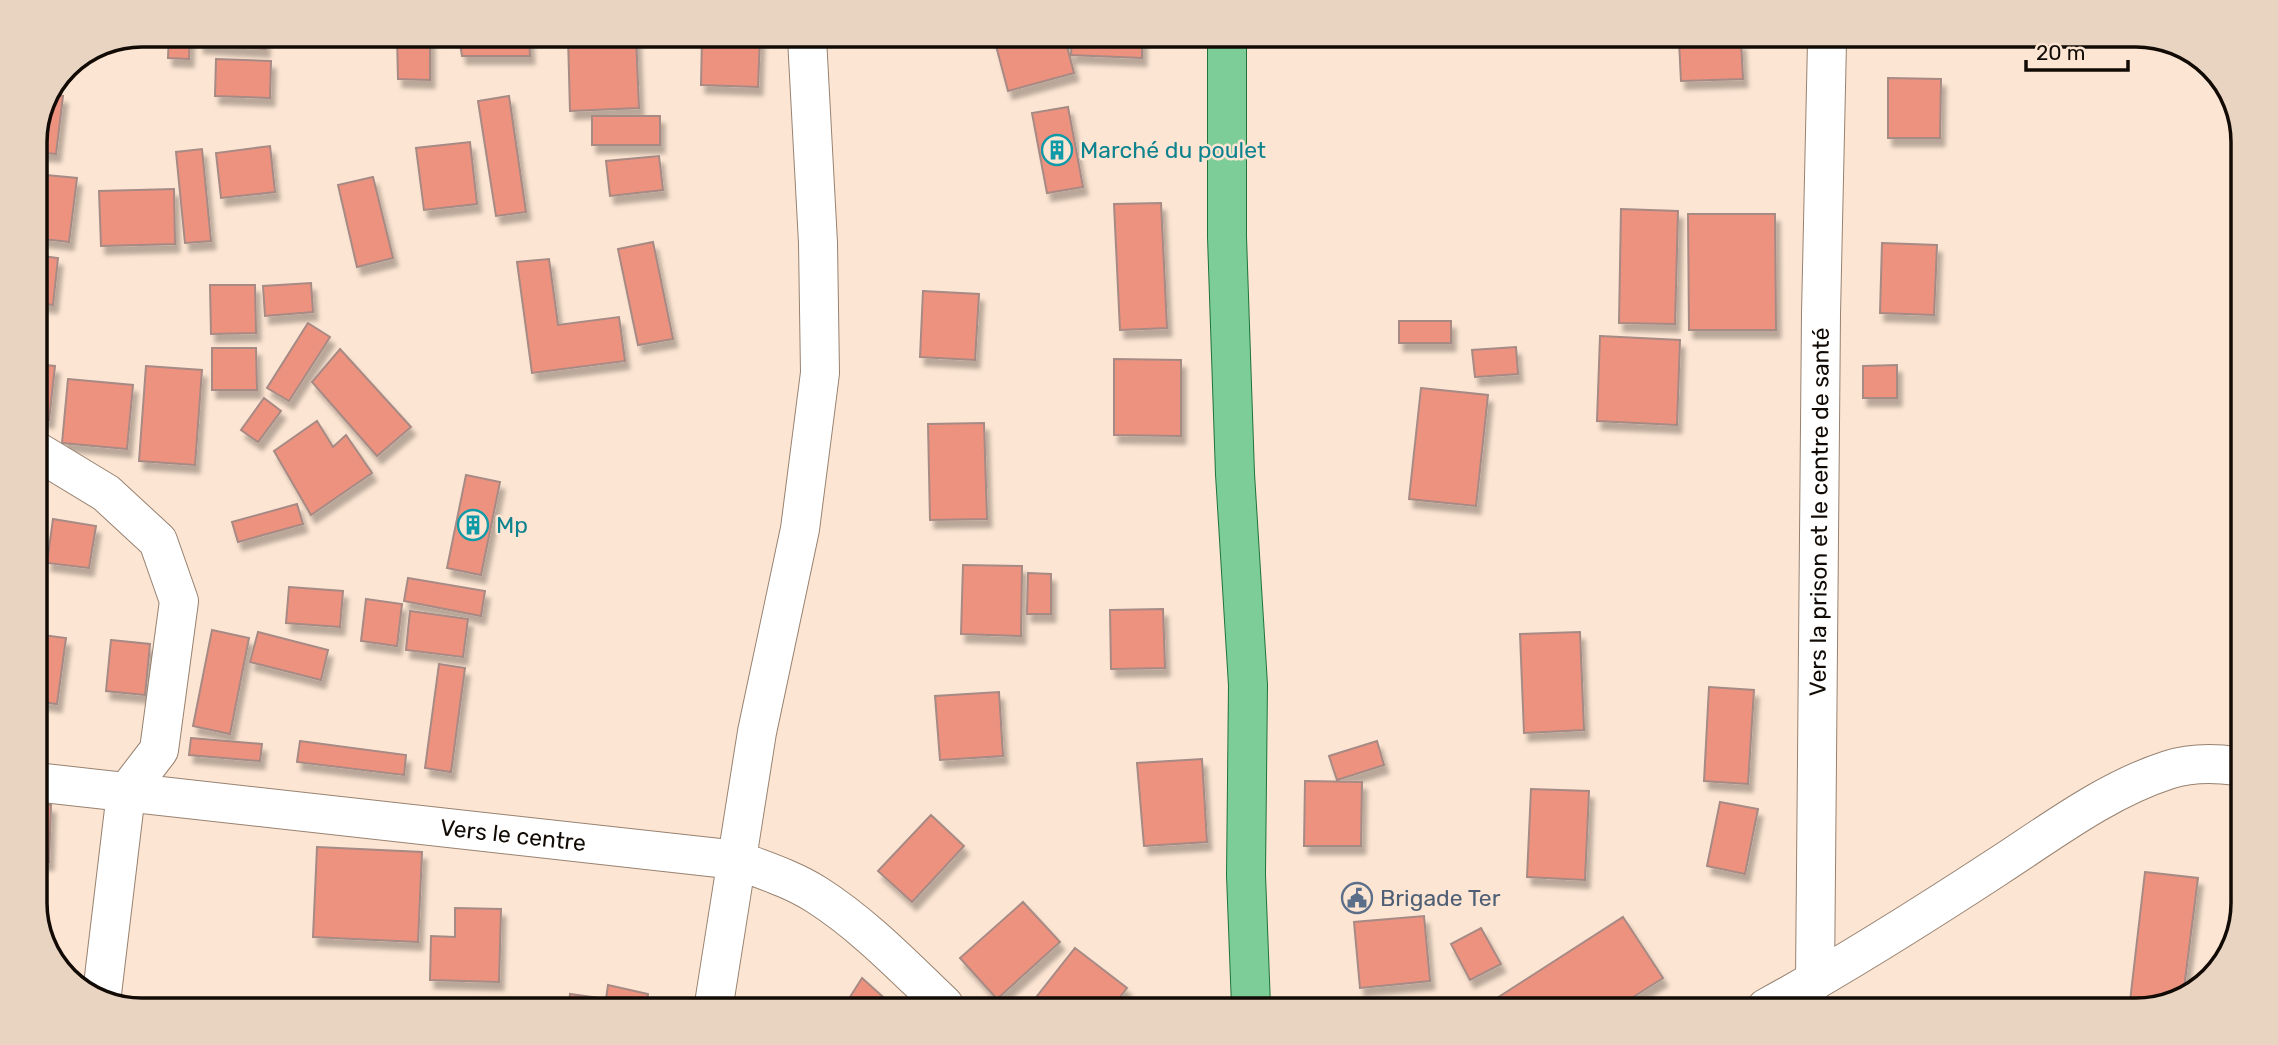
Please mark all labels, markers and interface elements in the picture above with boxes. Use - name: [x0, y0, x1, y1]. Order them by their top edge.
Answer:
- scale bar: [2026, 28, 2128, 72]
- text: 20 m: [2036, 40, 2085, 65]
- building icon: Marché du poulet: [1040, 133, 1074, 167]
- place label: Marché du poulet: [1080, 136, 1266, 164]
- street label: Vers la prison et le centre de santé: [1804, 328, 1835, 697]
- building icon: Mp: [456, 508, 490, 542]
- place label: Mp: [496, 511, 528, 539]
- street label: Vers le centre: [439, 813, 588, 857]
- public building icon: Brigade Ter: [1340, 881, 1374, 915]
- place label: Brigade Ter: [1380, 884, 1501, 912]

